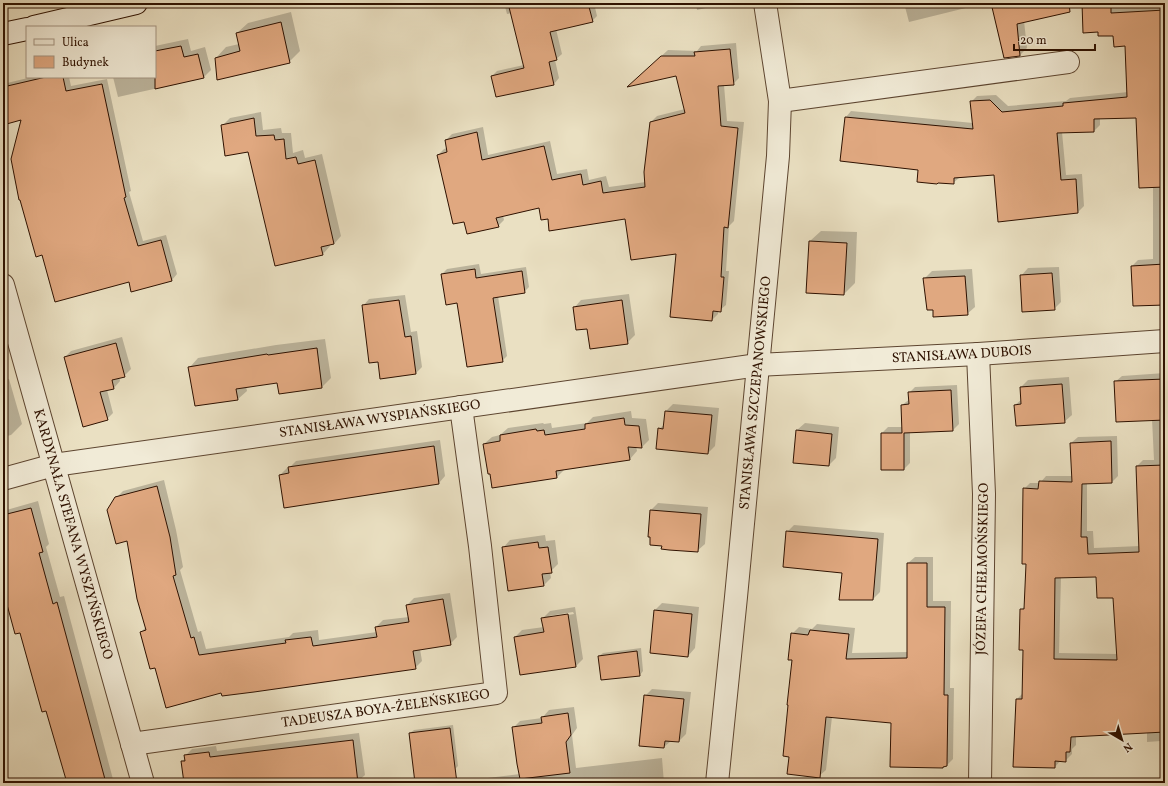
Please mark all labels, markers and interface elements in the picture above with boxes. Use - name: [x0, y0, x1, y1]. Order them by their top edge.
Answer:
- legend: [26, 26, 156, 78]
- scale bar: [1014, 26, 1095, 52]
- text: 20 m: [1020, 33, 1047, 49]
- text: Ulica: [62, 35, 89, 51]
- text: Budynek: [62, 55, 109, 71]
- street label: STANISŁAWA SZCZEPANOWSKIEGO: [735, 275, 776, 510]
- street label: STANISŁAWA DUBOIS: [891, 341, 1032, 368]
- street label: STANISŁAWA WYSPIAŃSKIEGO: [278, 395, 482, 442]
- street label: KARDYNAŁA STEFANA WYSZYŃSKIEGO: [29, 407, 117, 662]
- street label: JÓZEFA CHEŁMOŃSKIEGO: [971, 483, 994, 655]
- street label: TADEUSZA BOYA-ŻELEŃSKIEGO: [280, 684, 491, 732]
- north arrow: [1102, 720, 1142, 760]
- text: N: [1119, 738, 1135, 755]

